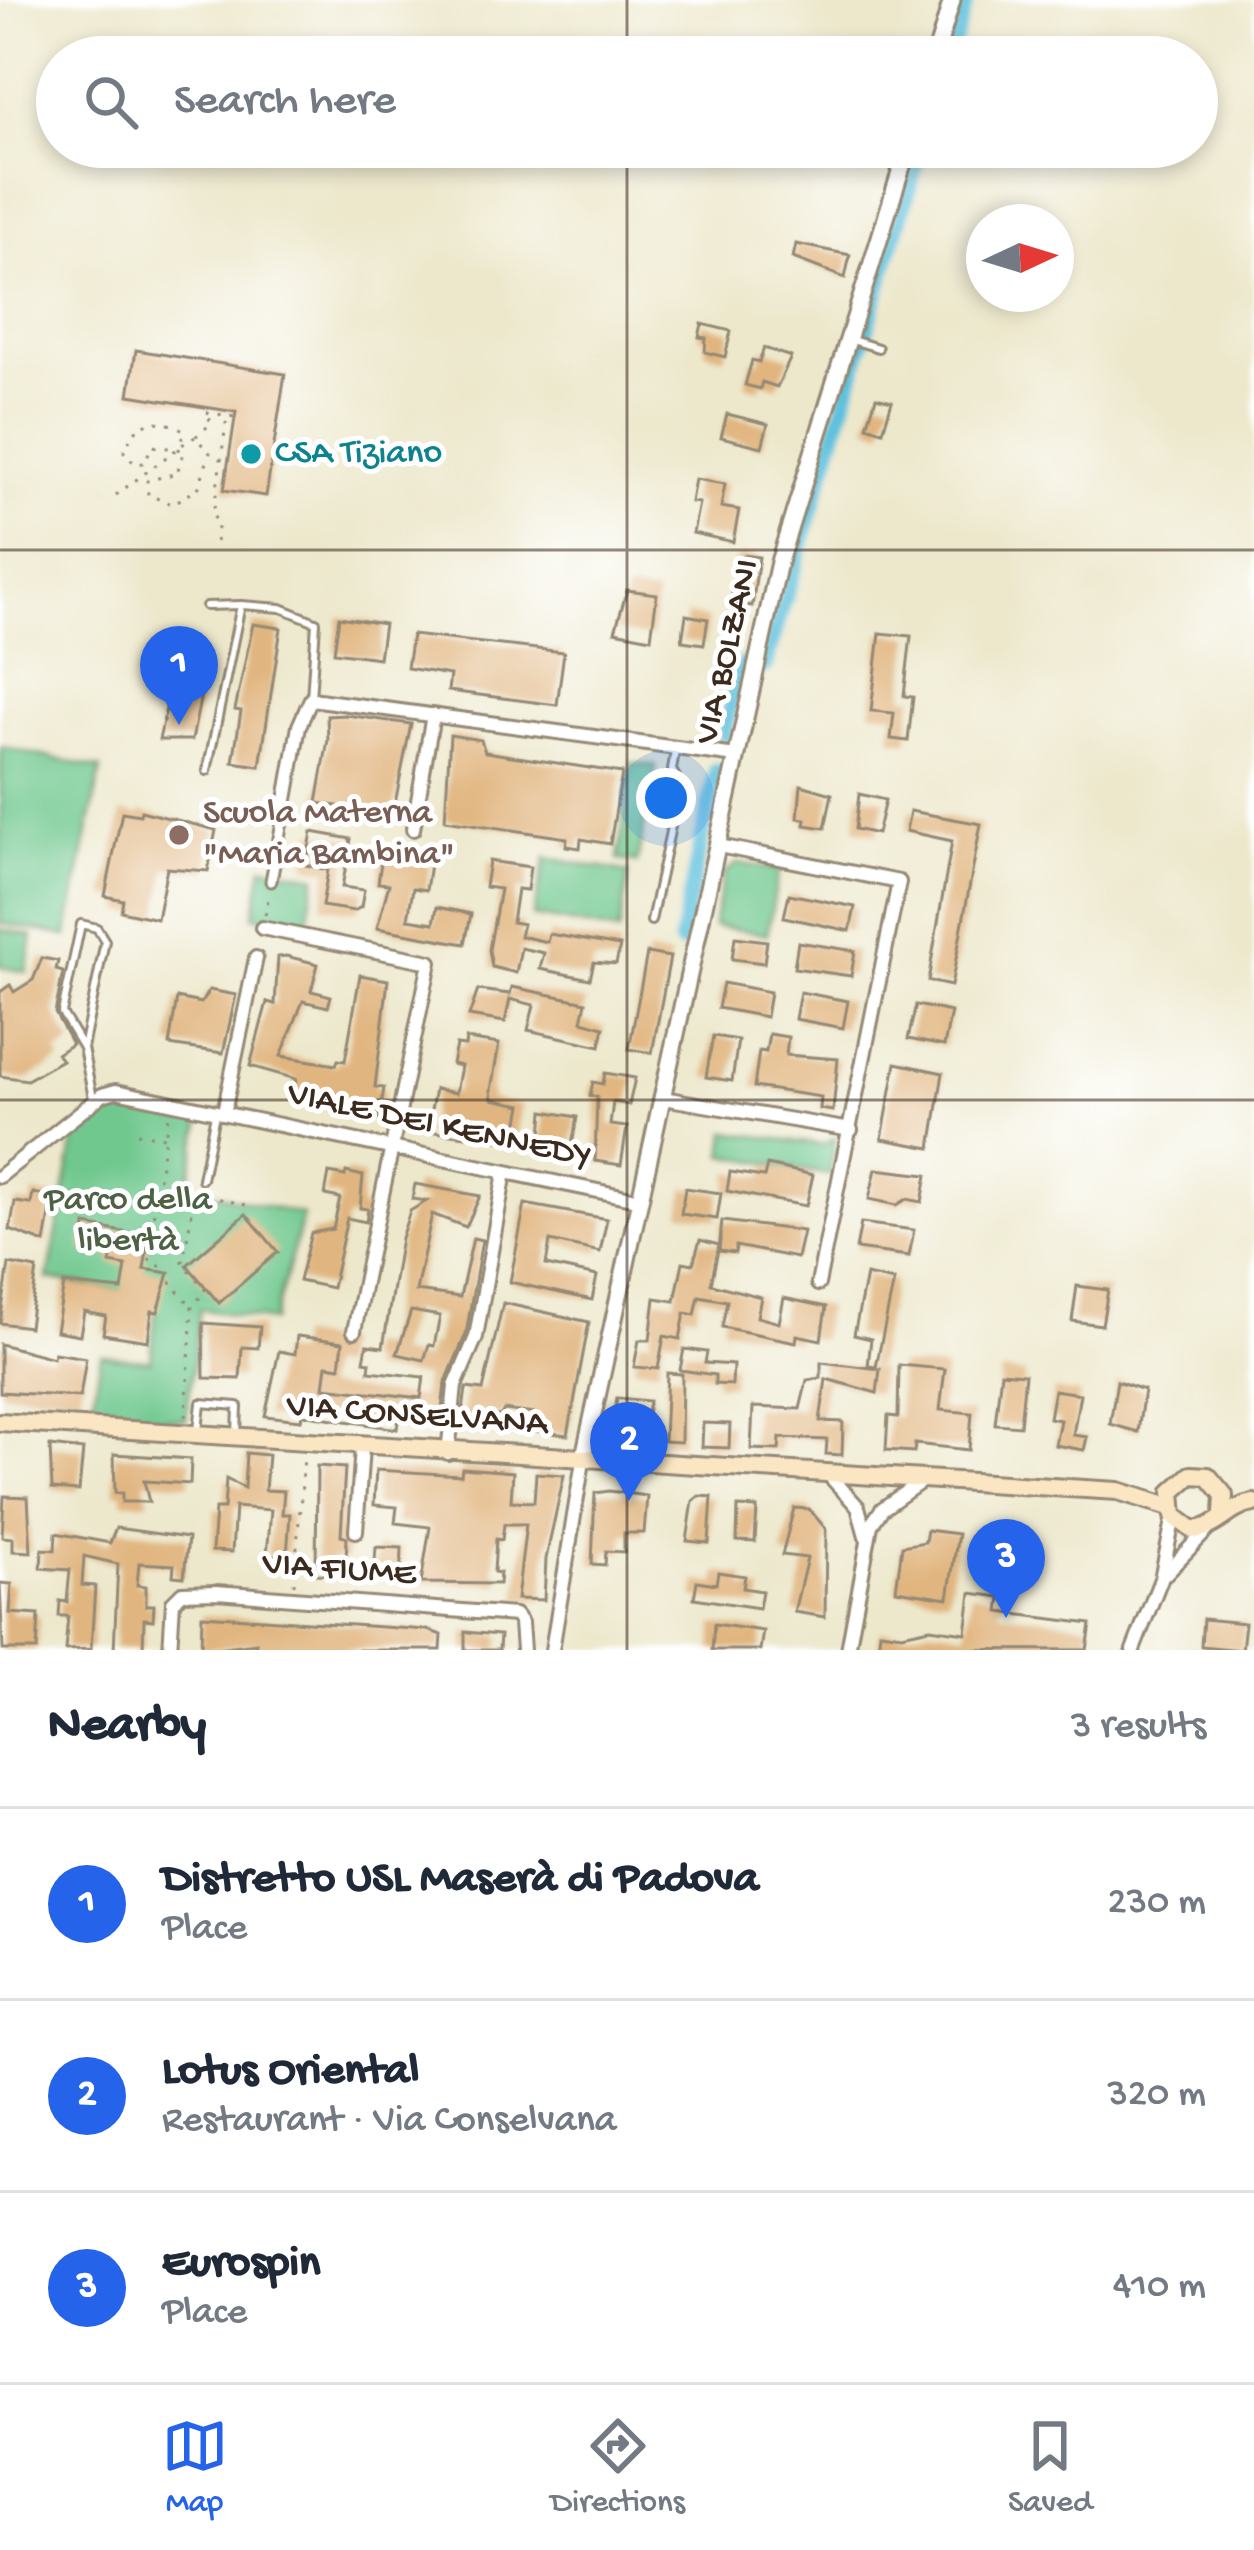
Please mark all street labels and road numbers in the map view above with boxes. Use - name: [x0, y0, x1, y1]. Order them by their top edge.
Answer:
- street label: VIA BOLZANI: [687, 555, 771, 750]
- street label: VIALE DEI KENNEDY: [282, 1074, 595, 1180]
- street label: VIA CONSELVANA: [284, 1386, 551, 1448]
- street label: VIA FIUME: [260, 1544, 419, 1598]

